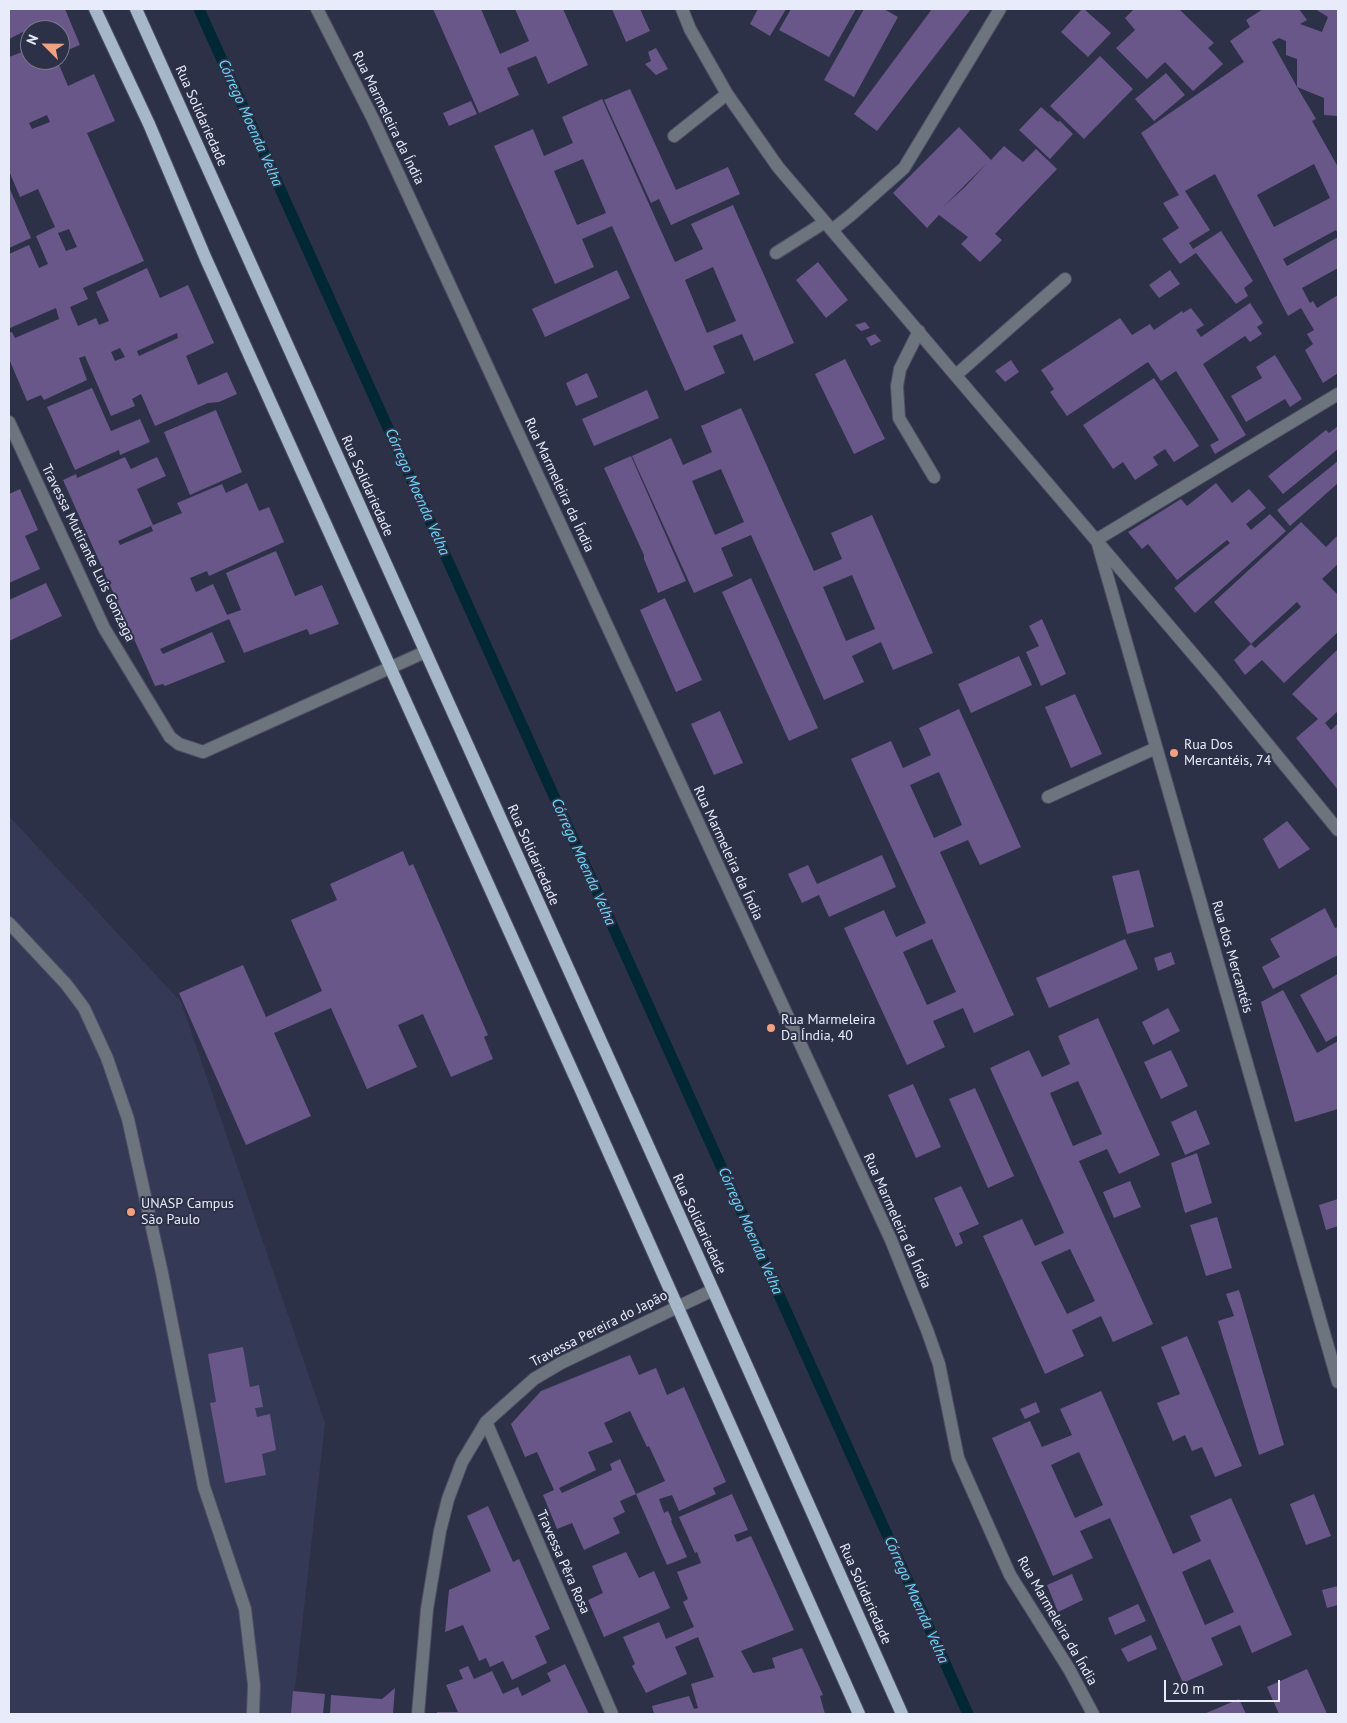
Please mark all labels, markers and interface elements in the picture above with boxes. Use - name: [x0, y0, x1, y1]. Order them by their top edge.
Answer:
- north arrow: [20, 20, 70, 70]
- text: N: [22, 32, 42, 47]
- street label: Rua Marmeleira da Índia: [348, 49, 428, 187]
- water label: Córrego Moenda Velha: [214, 57, 286, 189]
- street label: Rua Solidariedade: [171, 63, 231, 169]
- street label: Rua Marmeleira da Índia: [520, 415, 598, 555]
- water label: Córrego Moenda Velha: [381, 426, 453, 558]
- street label: Rua Solidariedade: [337, 433, 397, 539]
- street label: Travessa Mutirante Luís Gonzaga: [38, 462, 138, 644]
- place label: Rua Dos Mercantéis, 74: [1184, 737, 1271, 770]
- marker: Rua Dos Mercantéis, 74: [1168, 747, 1180, 759]
- street label: Rua Marmeleira da Índia: [689, 783, 767, 923]
- water label: Córrego Moenda Velha: [547, 796, 619, 928]
- street label: Rua Solidariedade: [503, 802, 563, 908]
- street label: Rua dos Mercantéis: [1208, 899, 1256, 1015]
- place label: Rua Marmeleira Da Índia, 40: [781, 1012, 875, 1044]
- marker: Rua Marmeleira Da Índia, 40: [765, 1022, 777, 1034]
- street label: Rua Marmeleira da Índia: [860, 1151, 934, 1291]
- water label: Córrego Moenda Velha: [714, 1165, 786, 1297]
- street label: Rua Solidariedade: [668, 1171, 730, 1277]
- place label: UNASP Campus São Paulo: [141, 1196, 234, 1228]
- marker: UNASP Campus São Paulo: [125, 1206, 137, 1218]
- street label: Travessa Pereira do Japão: [528, 1287, 670, 1371]
- street label: Travessa Pêra Rosa: [533, 1507, 593, 1617]
- water label: Córrego Moenda Velha: [880, 1534, 952, 1666]
- street label: Rua Solidariedade: [835, 1541, 895, 1647]
- street label: Rua Marmeleira da Índia: [1013, 1553, 1101, 1689]
- scale bar: [1167, 1670, 1283, 1702]
- text: 20 m: [1172, 1679, 1205, 1698]

